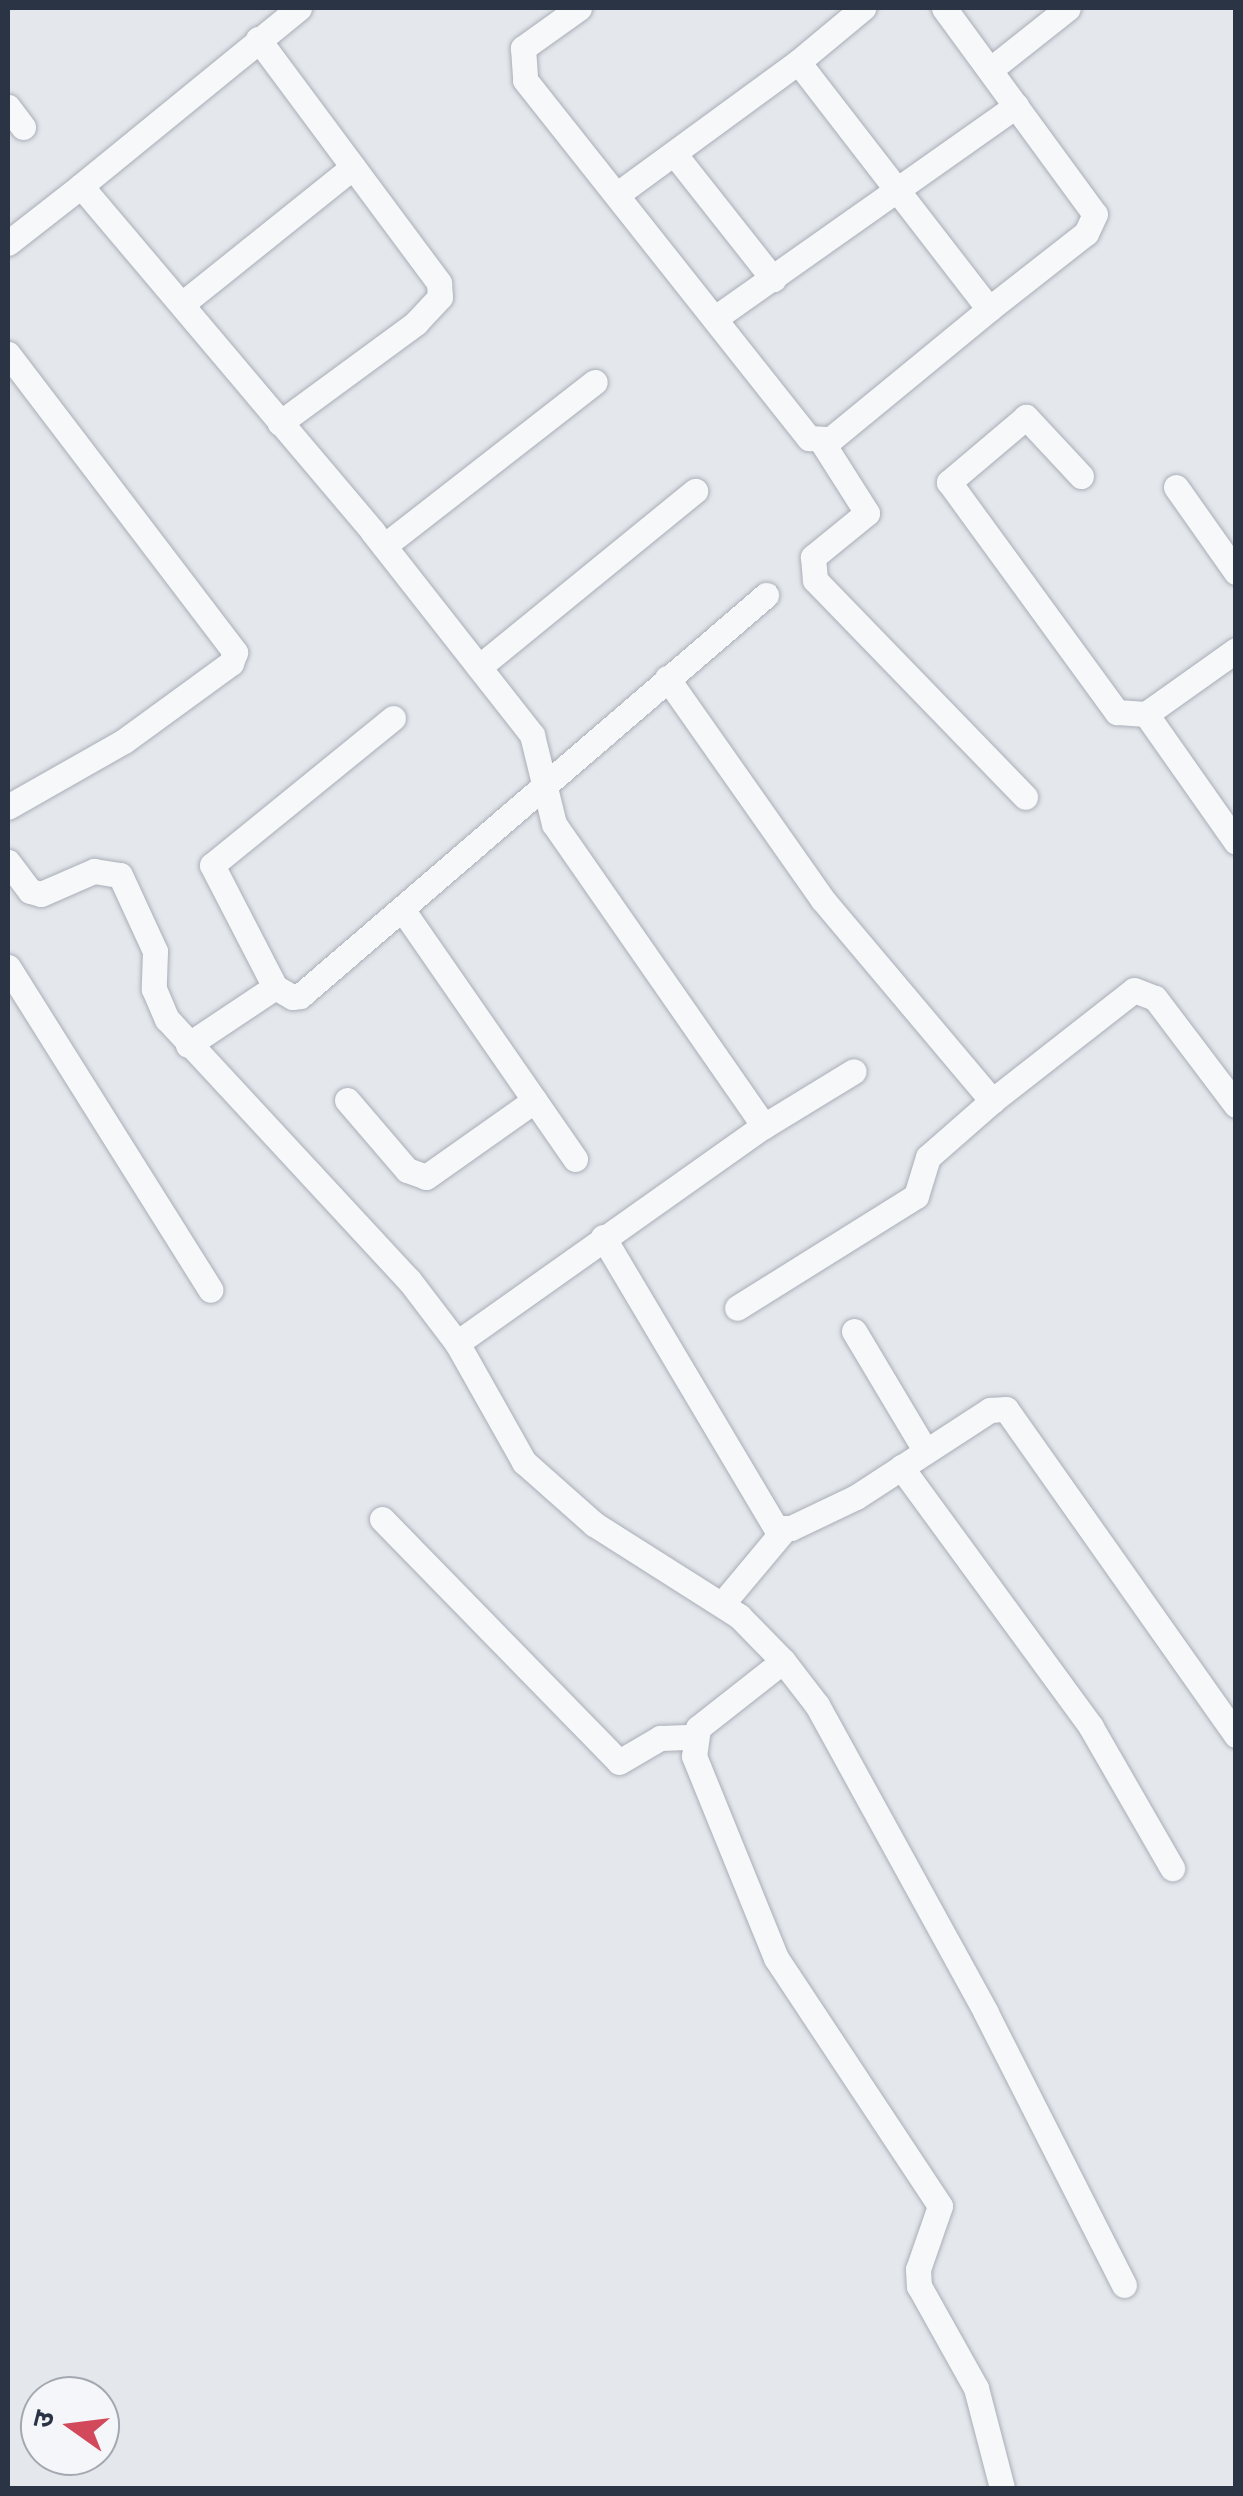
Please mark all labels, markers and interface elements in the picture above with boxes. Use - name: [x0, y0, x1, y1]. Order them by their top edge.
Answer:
- north arrow: [20, 2376, 120, 2476]
- text: उ: [22, 2407, 62, 2432]

